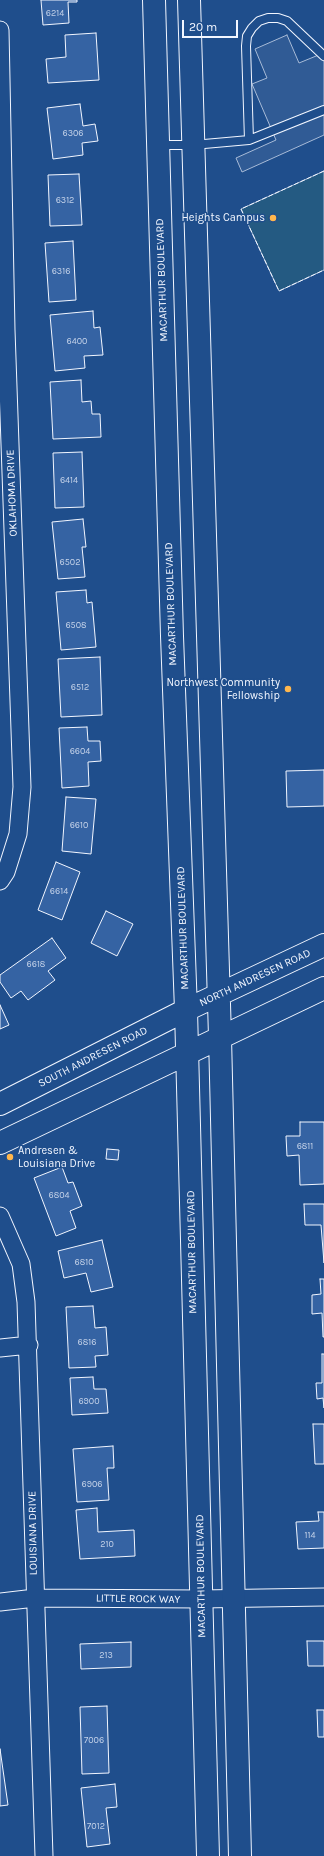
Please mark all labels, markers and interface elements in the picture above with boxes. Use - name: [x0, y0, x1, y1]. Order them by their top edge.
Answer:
- house number: 6214: [46, 8, 64, 18]
- scale bar: [184, 12, 240, 38]
- text: 20 m: [189, 20, 217, 34]
- house number: 6306: [63, 128, 83, 138]
- house number: 6312: [56, 195, 74, 205]
- place label: Heights Campus: [181, 211, 265, 225]
- marker: Heights Campus: [268, 213, 278, 223]
- street label: MACARTHUR BOULEVARD: [153, 218, 171, 342]
- house number: 6316: [52, 266, 70, 276]
- house number: 6400: [67, 336, 87, 346]
- street label: OKLAHOMA DRIVE: [4, 449, 20, 537]
- house number: 6414: [60, 475, 78, 485]
- street label: MACARTHUR BOULEVARD: [162, 542, 180, 666]
- house number: 6502: [60, 557, 80, 567]
- house number: 6508: [65, 620, 87, 630]
- place label: Northwest Community Fellowship: [166, 676, 280, 702]
- house number: 6512: [71, 682, 89, 692]
- marker: Northwest Community Fellowship: [283, 684, 293, 694]
- house number: 6604: [70, 746, 90, 756]
- house number: 6610: [70, 820, 88, 830]
- street label: MACARTHUR BOULEVARD: [174, 866, 192, 990]
- house number: 6614: [50, 886, 68, 896]
- street label: NORTH ANDRESEN ROAD: [197, 946, 313, 1010]
- house number: 6618: [27, 959, 45, 969]
- street label: SOUTH ANDRESEN ROAD: [36, 1024, 150, 1090]
- house number: 6811: [297, 1141, 313, 1151]
- place label: Andresen & Louisiana Drive: [18, 1144, 95, 1170]
- marker: Andresen & Louisiana Drive: [5, 1152, 15, 1162]
- house number: 6804: [48, 1190, 70, 1200]
- street label: MACARTHUR BOULEVARD: [184, 1190, 200, 1314]
- house number: 6810: [75, 1257, 93, 1267]
- house number: 6816: [78, 1337, 96, 1347]
- house number: 6900: [78, 1396, 100, 1406]
- house number: 6906: [82, 1479, 102, 1489]
- street label: LOUISIANA DRIVE: [26, 1491, 40, 1575]
- street label: MACARTHUR BOULEVARD: [193, 1514, 209, 1638]
- house number: 114: [305, 1530, 315, 1540]
- house number: 210: [100, 1539, 114, 1549]
- street label: LITTLE ROCK WAY: [96, 1592, 180, 1606]
- house number: 213: [99, 1650, 113, 1660]
- house number: 7006: [84, 1735, 104, 1745]
- house number: 7012: [87, 1821, 105, 1831]

